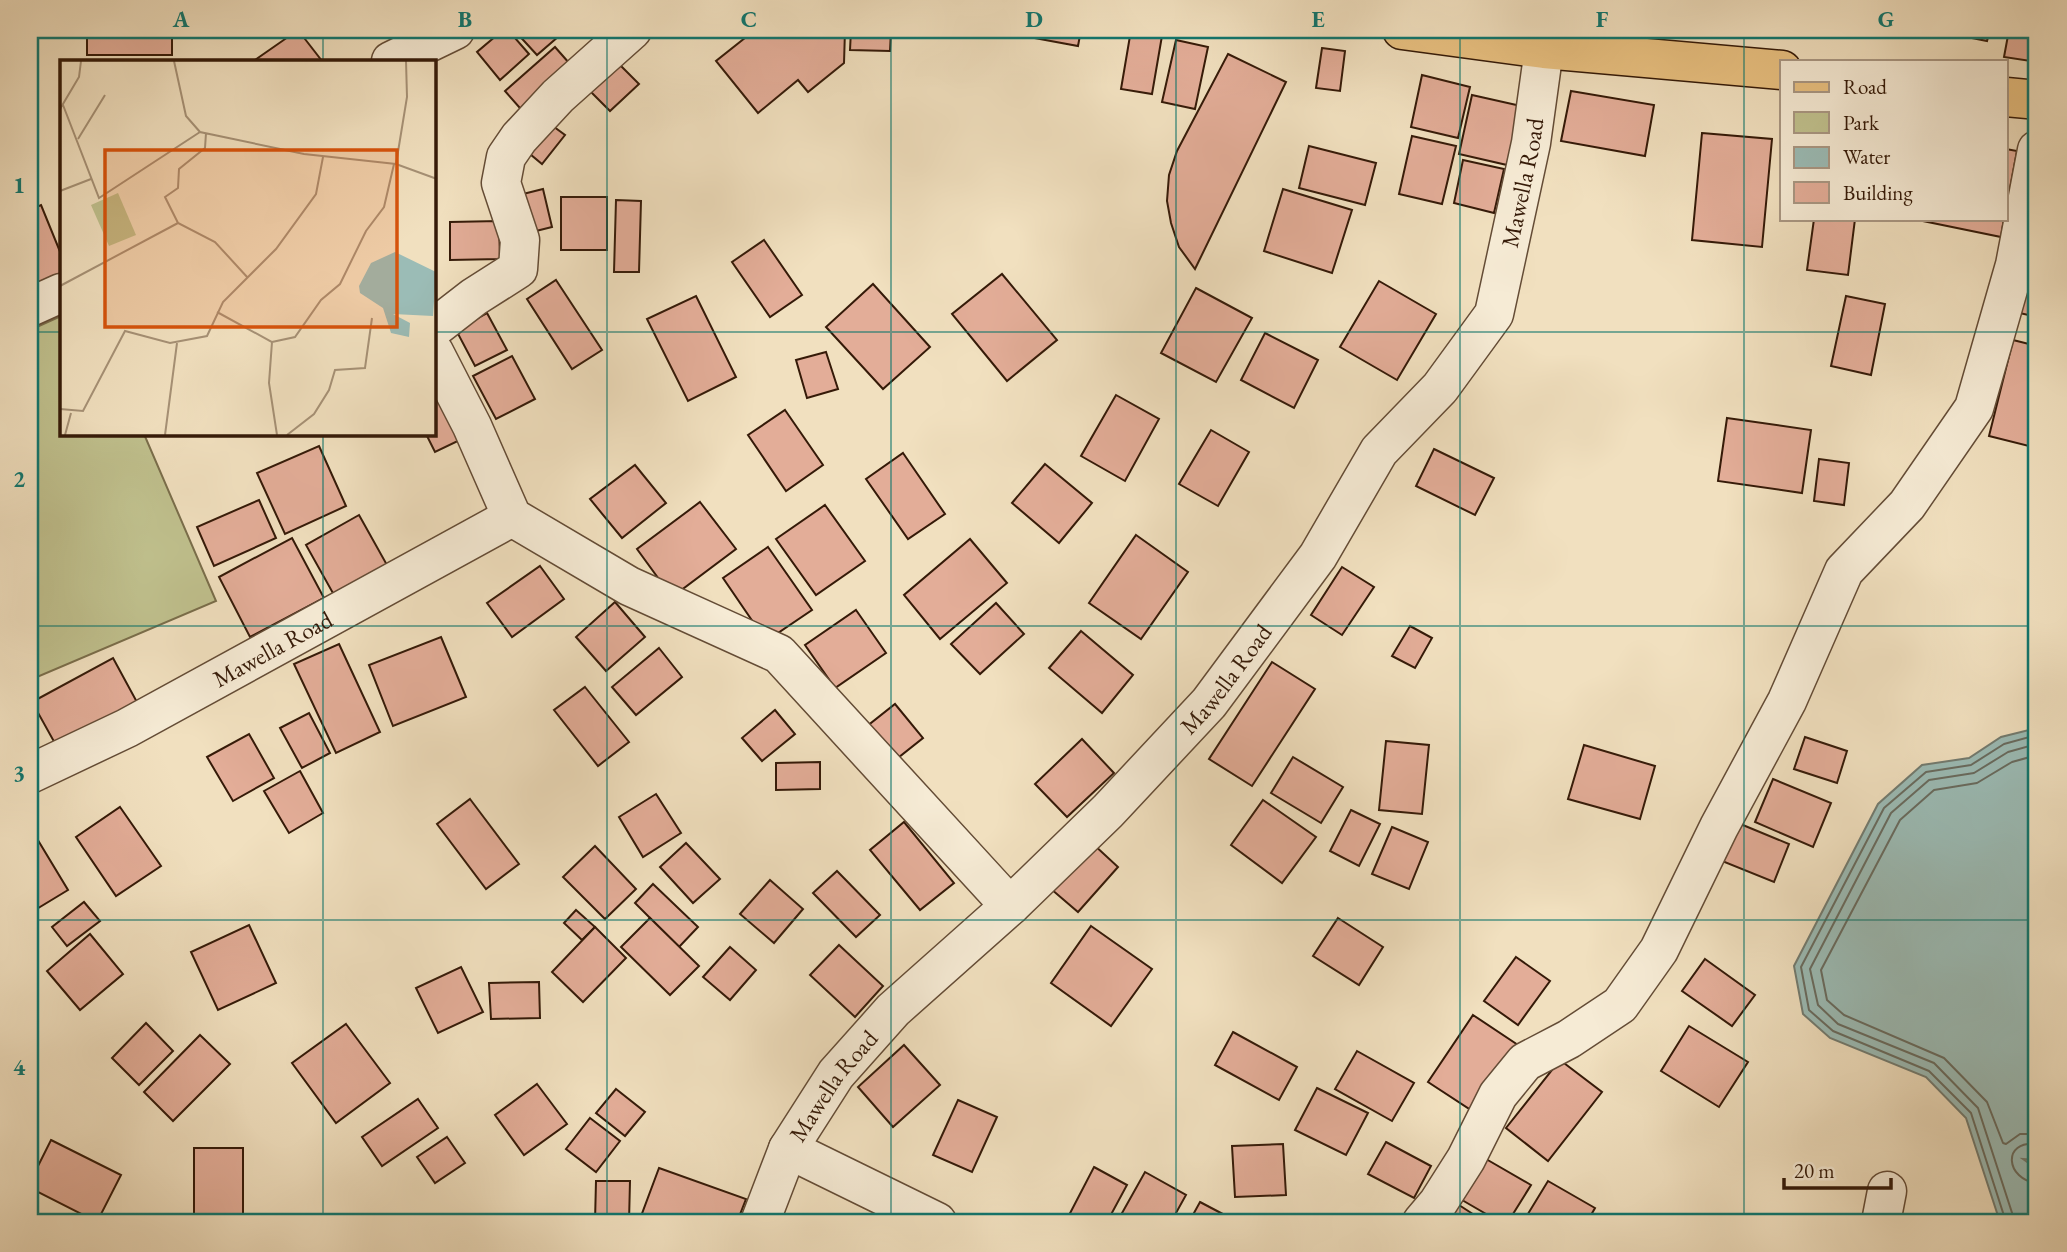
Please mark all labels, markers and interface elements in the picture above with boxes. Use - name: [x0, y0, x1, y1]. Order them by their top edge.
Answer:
- text: A: [172, 4, 190, 34]
- text: B: [458, 4, 472, 34]
- text: C: [741, 4, 757, 34]
- text: D: [1025, 4, 1043, 34]
- text: E: [1311, 4, 1325, 34]
- text: F: [1596, 4, 1609, 34]
- text: G: [1878, 4, 1894, 34]
- inset map: [60, 60, 436, 436]
- legend: [1780, 60, 2008, 220]
- text: Road: [1843, 73, 1887, 100]
- text: Park: [1843, 109, 1880, 136]
- street label: Mawella Road: [1493, 115, 1550, 250]
- text: Water: [1843, 143, 1890, 170]
- text: 1: [13, 170, 25, 200]
- text: Building: [1843, 179, 1913, 206]
- text: 2: [13, 464, 25, 494]
- street label: Mawella Road: [207, 603, 338, 694]
- street label: Mawella Road: [1173, 617, 1279, 740]
- text: 3: [13, 758, 25, 788]
- street label: Mawella Road: [781, 1022, 884, 1147]
- text: 4: [13, 1052, 26, 1082]
- scale bar: [1784, 1147, 1890, 1191]
- text: 20 m: [1794, 1157, 1835, 1184]

